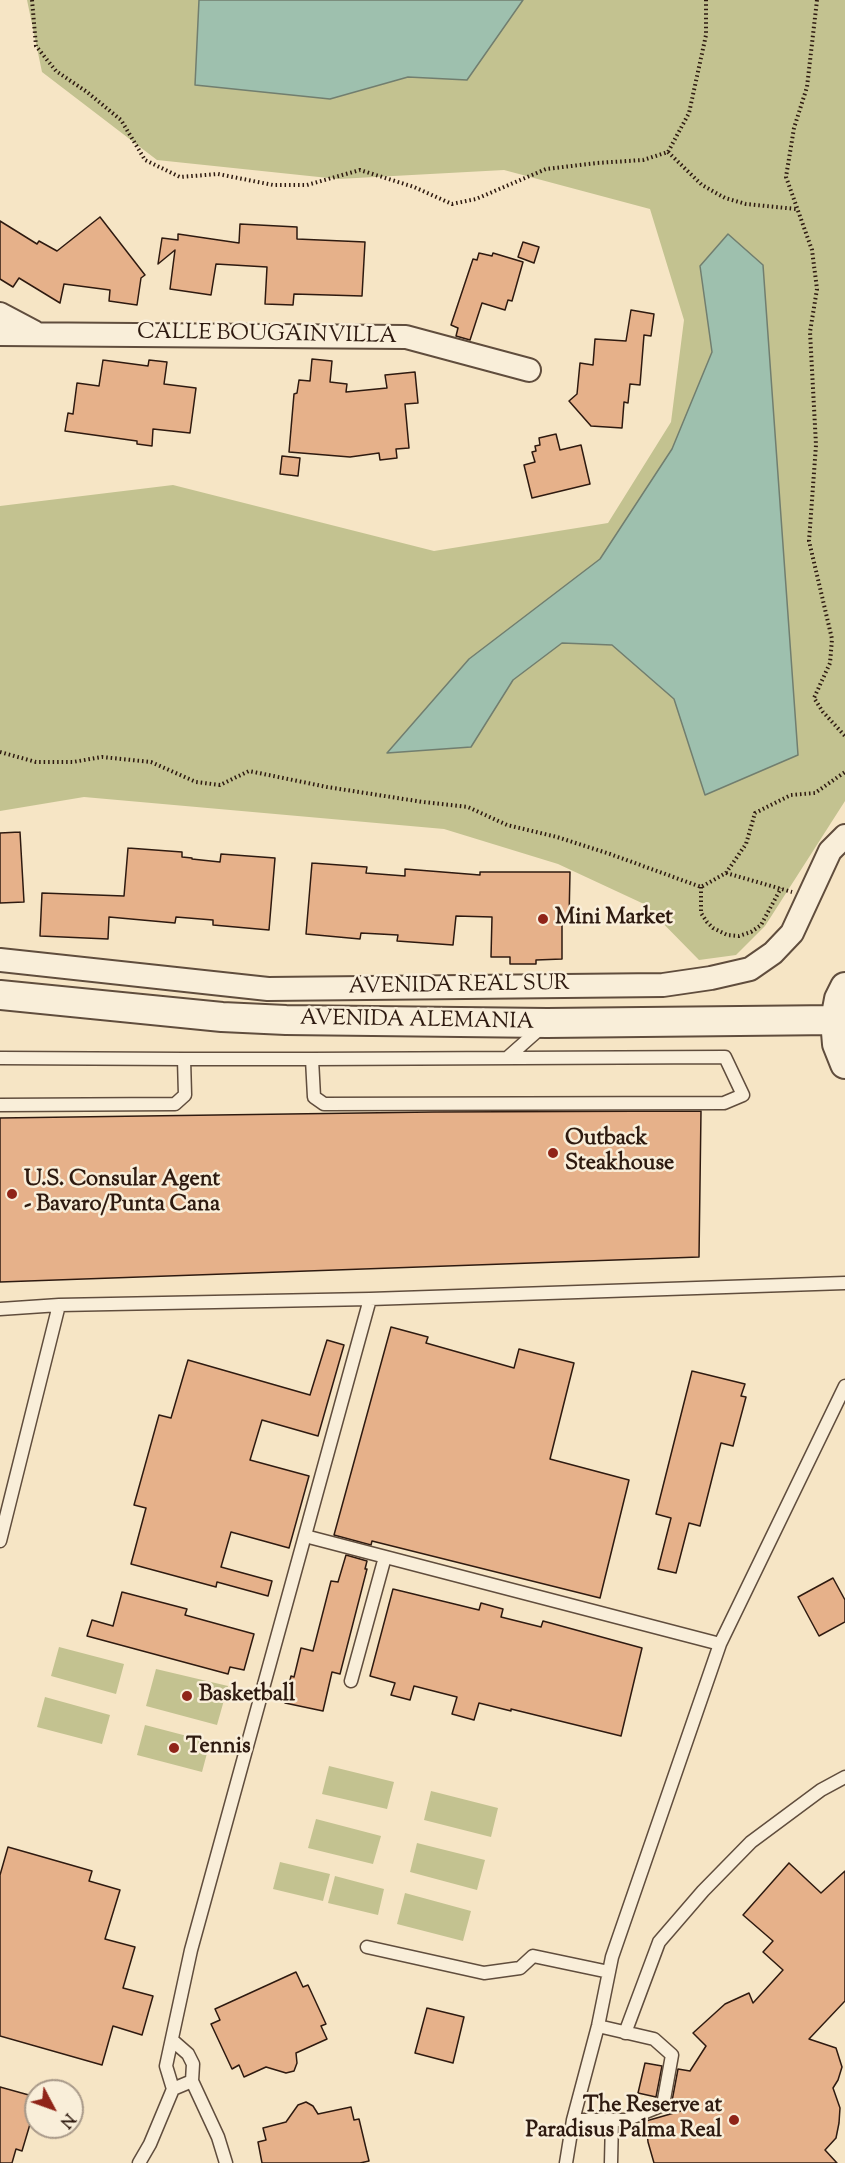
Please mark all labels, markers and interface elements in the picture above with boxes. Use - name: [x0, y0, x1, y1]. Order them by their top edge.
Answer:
- street label: CALLE BOUGAINVILLA: [137, 321, 397, 351]
- place label: Mini Market: [555, 906, 673, 932]
- marker: Mini Market: [536, 912, 550, 926]
- street label: AVENIDA REAL SUR: [348, 972, 570, 1002]
- street label: AVENIDA ALEMANIA: [299, 1007, 535, 1037]
- place label: Outback Steakhouse: [565, 1127, 674, 1178]
- marker: Outback Steakhouse: [546, 1146, 560, 1160]
- place label: U.S. Consular Agent - Bavaro/Punta Cana: [24, 1168, 220, 1220]
- marker: U.S. Consular Agent - Bavaro/Punta Cana: [5, 1187, 19, 1201]
- place label: Basketball: [199, 1683, 295, 1709]
- marker: Basketball: [180, 1689, 194, 1703]
- place label: Tennis: [186, 1735, 251, 1761]
- marker: Tennis: [167, 1741, 181, 1755]
- north arrow: [24, 2079, 84, 2139]
- place label: The Reserve at Paradisus Palma Real: [526, 2094, 722, 2146]
- text: N: [54, 2107, 79, 2132]
- marker: The Reserve at Paradisus Palma Real: [727, 2113, 741, 2127]

